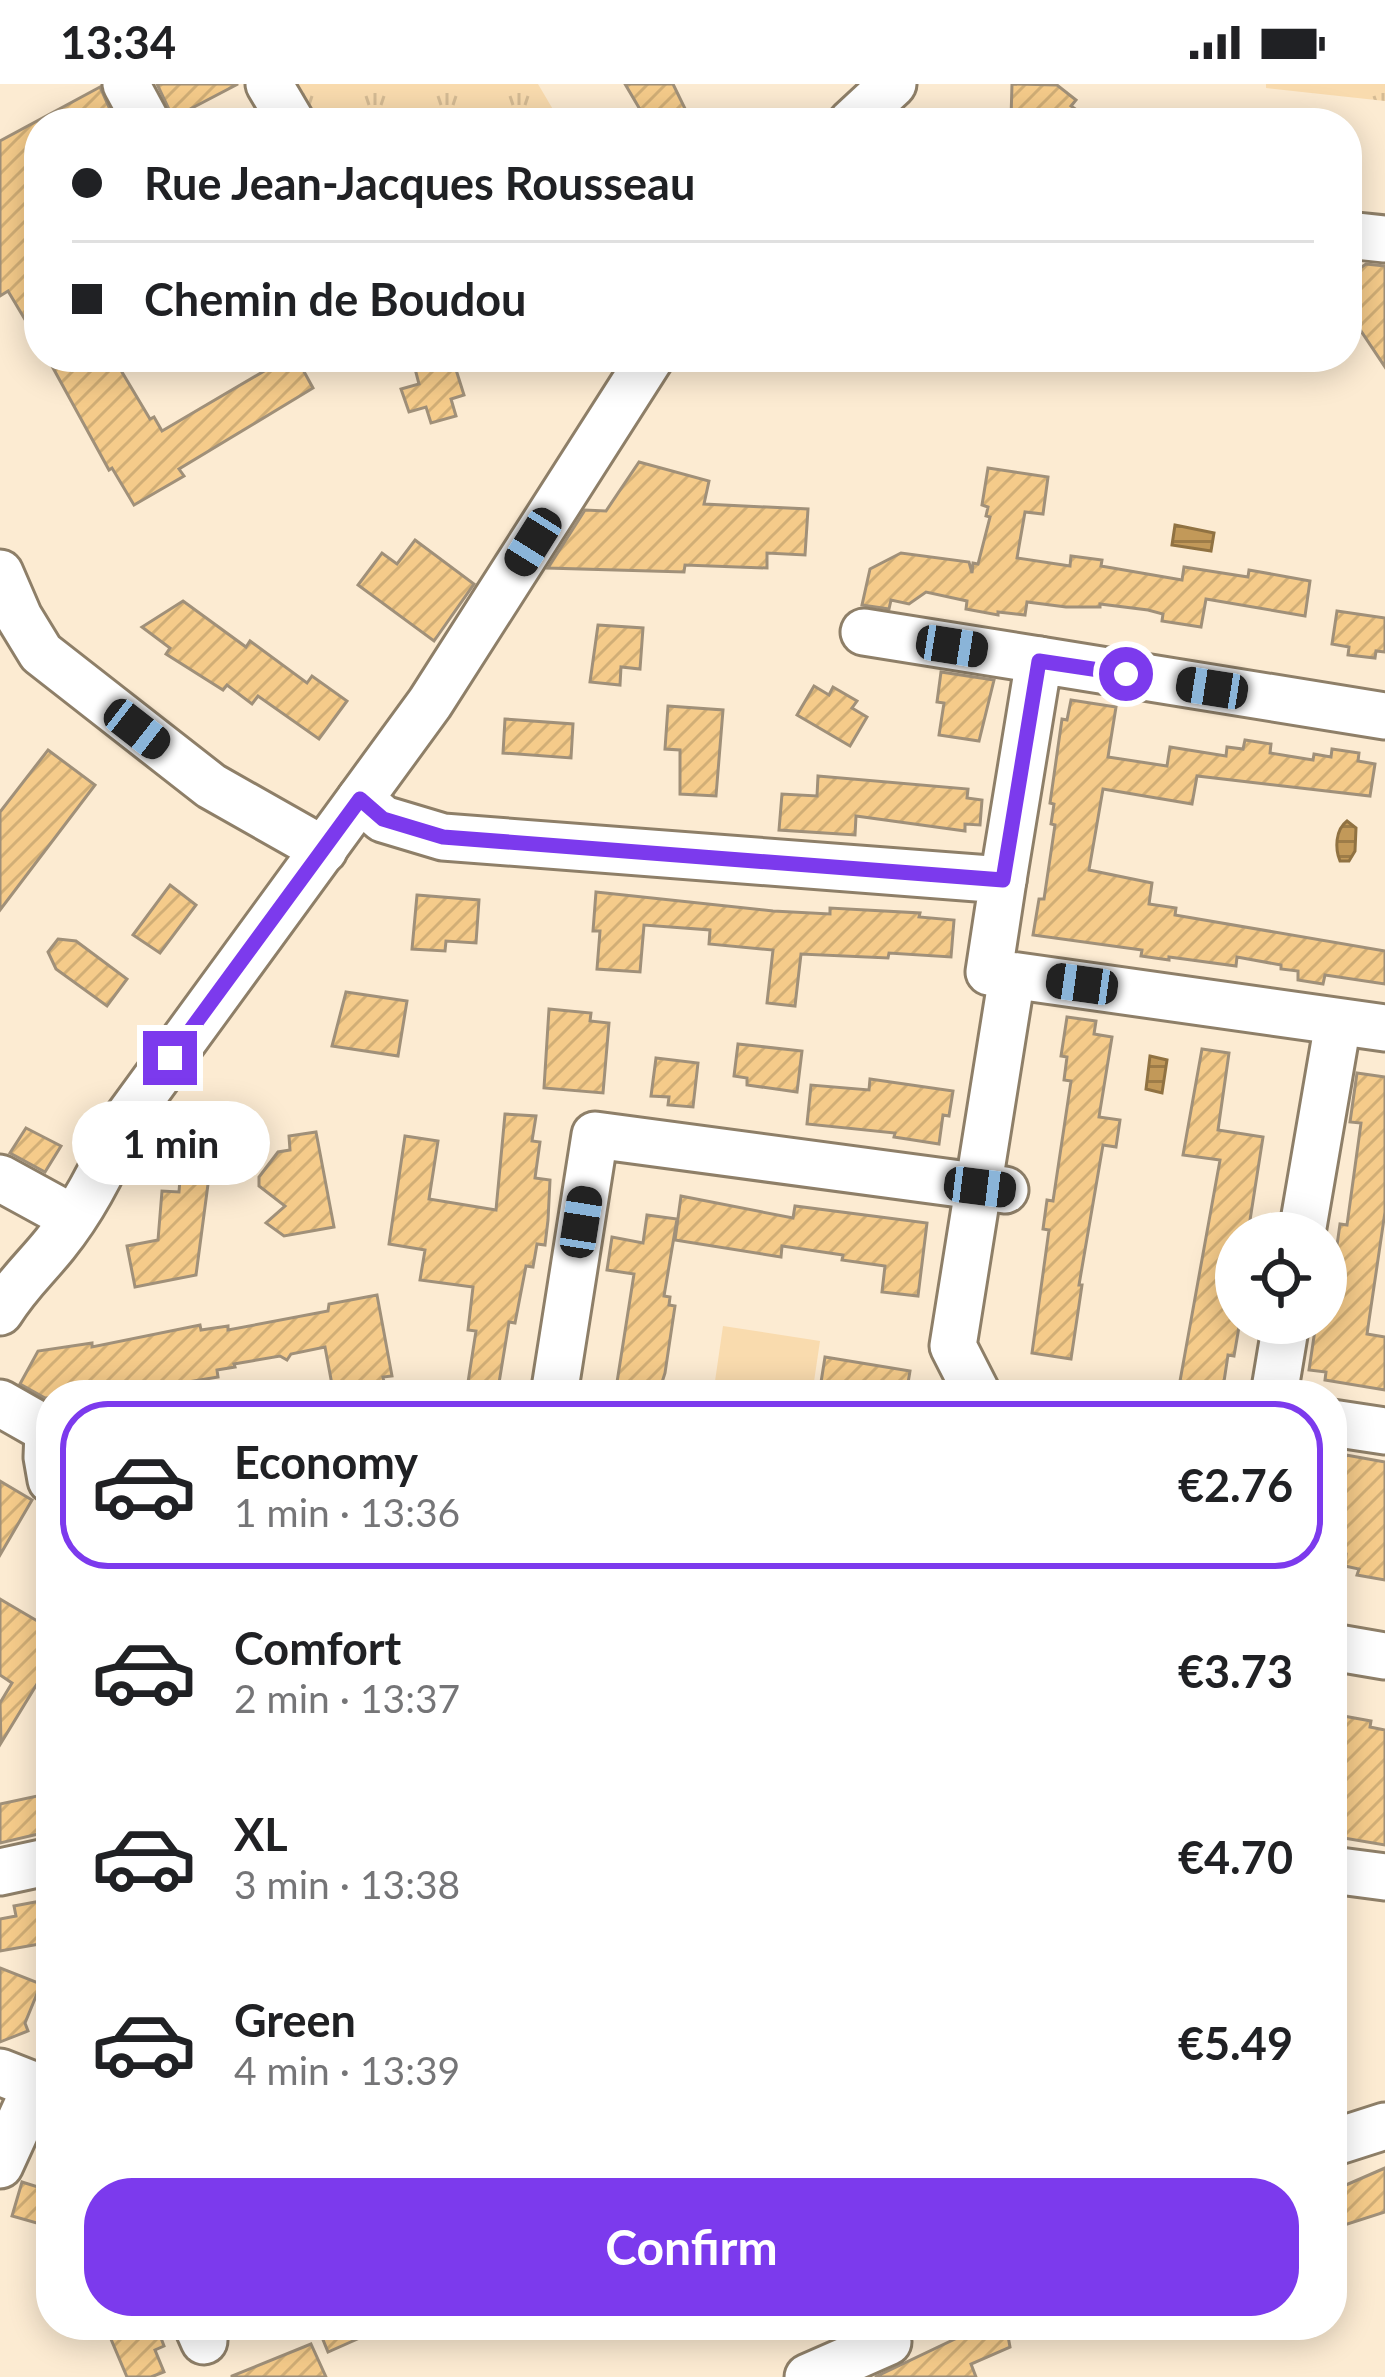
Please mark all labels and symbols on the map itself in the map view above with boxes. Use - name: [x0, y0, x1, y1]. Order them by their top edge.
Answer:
- car: [499, 502, 567, 582]
- car: [914, 623, 990, 669]
- route start: [1099, 647, 1153, 701]
- car: [1174, 665, 1250, 711]
- car: [98, 693, 176, 765]
- car: [1044, 961, 1120, 1007]
- route end: [143, 1031, 197, 1085]
- callout: 1 min: [71, 1100, 269, 1184]
- car: [942, 1165, 1018, 1209]
- car: [558, 1184, 604, 1260]

